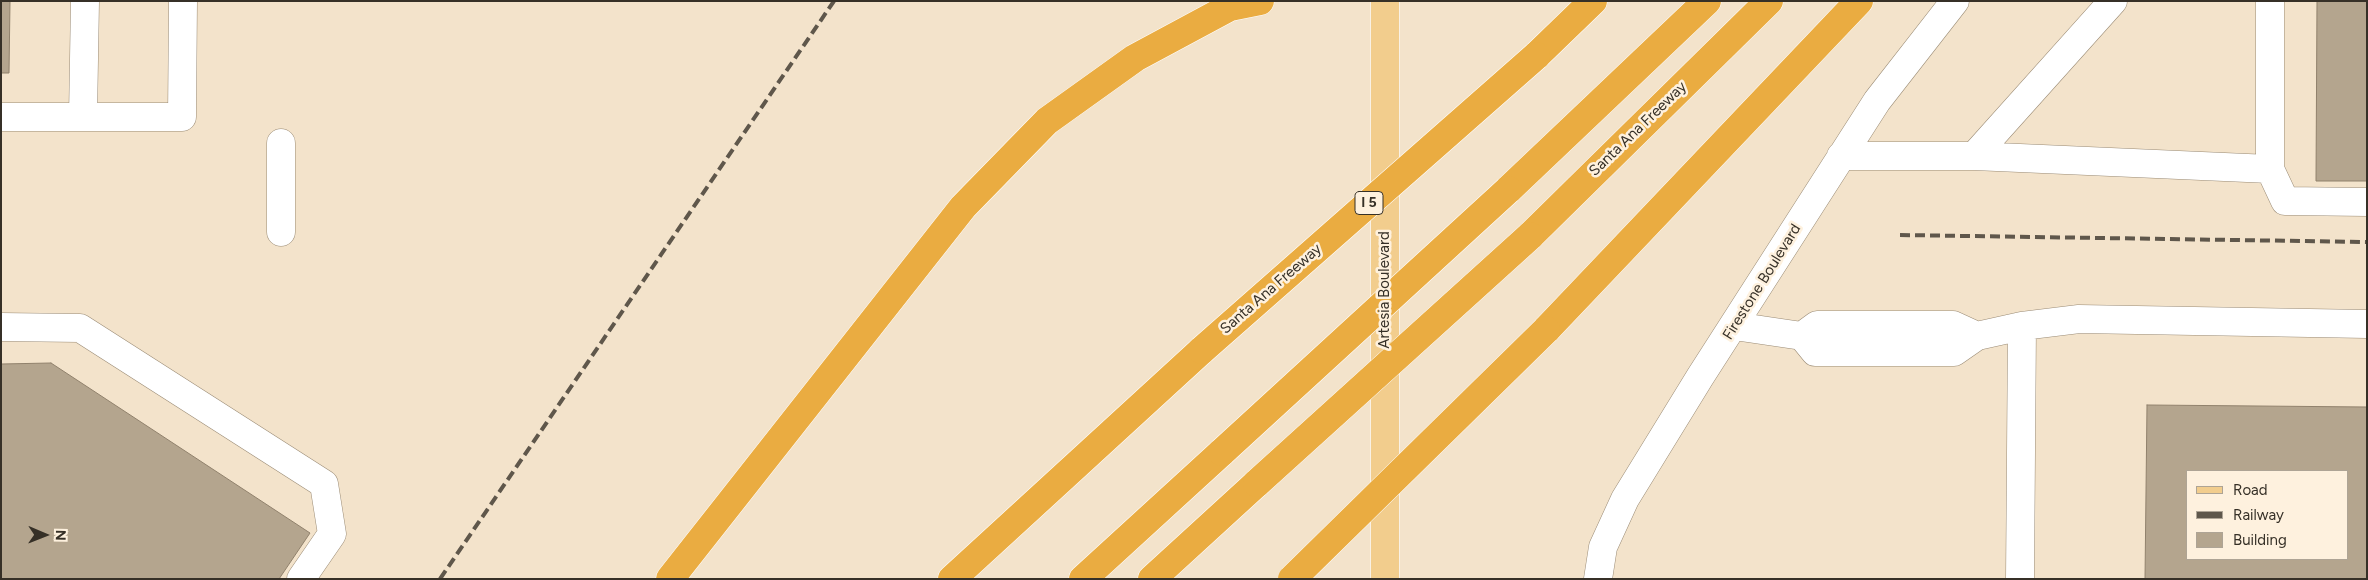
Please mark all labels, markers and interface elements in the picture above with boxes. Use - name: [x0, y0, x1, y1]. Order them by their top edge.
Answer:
- street label: Santa Ana Freeway: [1586, 78, 1690, 180]
- road number: I 5: [1355, 192, 1383, 214]
- street label: Firestone Boulevard: [1719, 221, 1805, 343]
- street label: Artesia Boulevard: [1376, 231, 1394, 349]
- street label: Santa Ana Freeway: [1217, 240, 1325, 338]
- legend: [2186, 470, 2348, 560]
- text: Road: [2233, 481, 2268, 499]
- text: Railway: [2233, 506, 2284, 524]
- north arrow: [20, 510, 70, 560]
- text: N: [52, 530, 69, 541]
- text: Building: [2233, 531, 2287, 549]

